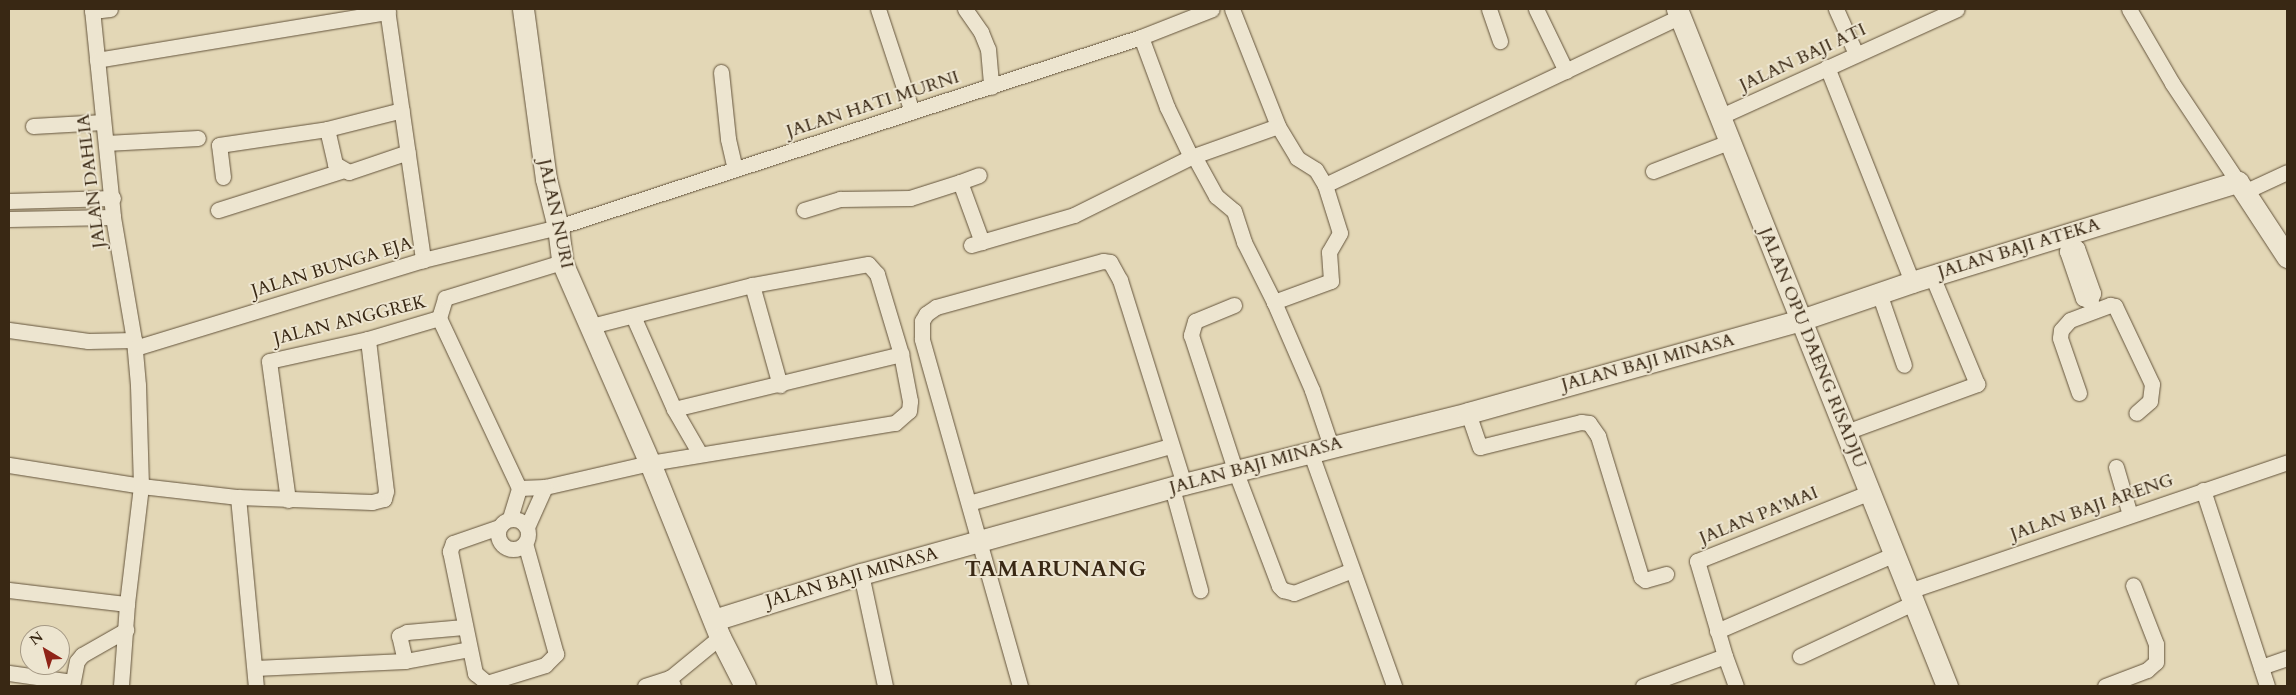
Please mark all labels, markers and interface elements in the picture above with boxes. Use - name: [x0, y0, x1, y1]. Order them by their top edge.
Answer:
- street label: JALAN BAJI ATI: [1736, 19, 1870, 97]
- street label: JALAN HATI MURNI: [784, 67, 962, 143]
- street label: JALAN DAHLIA: [73, 113, 111, 249]
- street label: JALAN NURI: [533, 157, 577, 271]
- street label: JALAN BAJI ATEKA: [1935, 214, 2103, 284]
- street label: JALAN OPU DAENG RISADJU: [1754, 225, 1870, 471]
- street label: JALAN BUNGA EJA: [249, 233, 415, 303]
- street label: JALAN ANGGREK: [272, 292, 428, 350]
- street label: JALAN BAJI MINASA: [1559, 330, 1737, 396]
- street label: JALAN BAJI MINASA: [1167, 433, 1345, 499]
- street label: JALAN BAJI ARENG: [2008, 470, 2176, 546]
- street label: JALAN PA'MAI: [1696, 482, 1822, 550]
- street label: JALAN BAJI MINASA: [763, 543, 941, 613]
- district label: TAMARUNANG: [963, 557, 1149, 583]
- north arrow: [20, 625, 70, 675]
- text: N: [26, 627, 47, 650]

